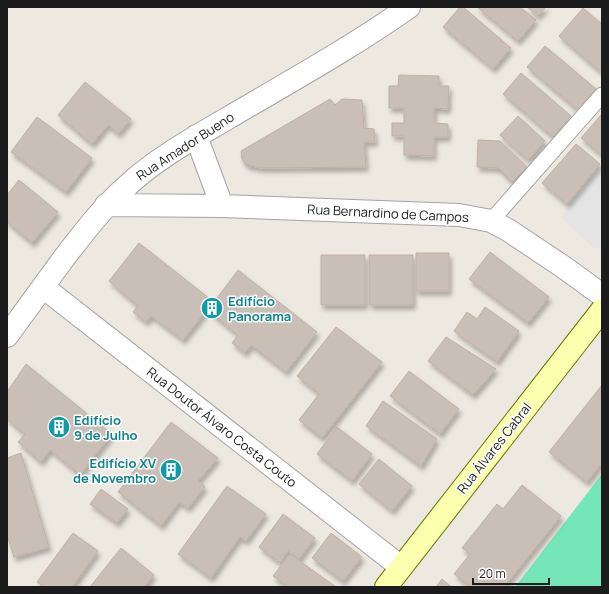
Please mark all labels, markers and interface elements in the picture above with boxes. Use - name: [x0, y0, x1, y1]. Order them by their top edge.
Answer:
- street label: Rua Amador Bueno: [133, 107, 238, 184]
- street label: Rua Bernardino de Campos: [307, 200, 469, 226]
- place label: Edifício Panorama: [228, 292, 291, 325]
- building icon: Edifício Panorama: [199, 295, 225, 321]
- street label: Rua Doutor Álvaro Costa Couto: [143, 363, 301, 491]
- street label: Rua Álvares Cabral: [453, 399, 535, 497]
- place label: Edifício 9 de Julho: [74, 411, 138, 444]
- building icon: Edifício 9 de Julho: [46, 414, 72, 440]
- place label: Edifício XV de Novembro: [73, 454, 157, 487]
- building icon: Edifício XV de Novembro: [158, 457, 184, 483]
- scale bar: [473, 560, 549, 586]
- text: 20 m: [479, 565, 506, 582]

